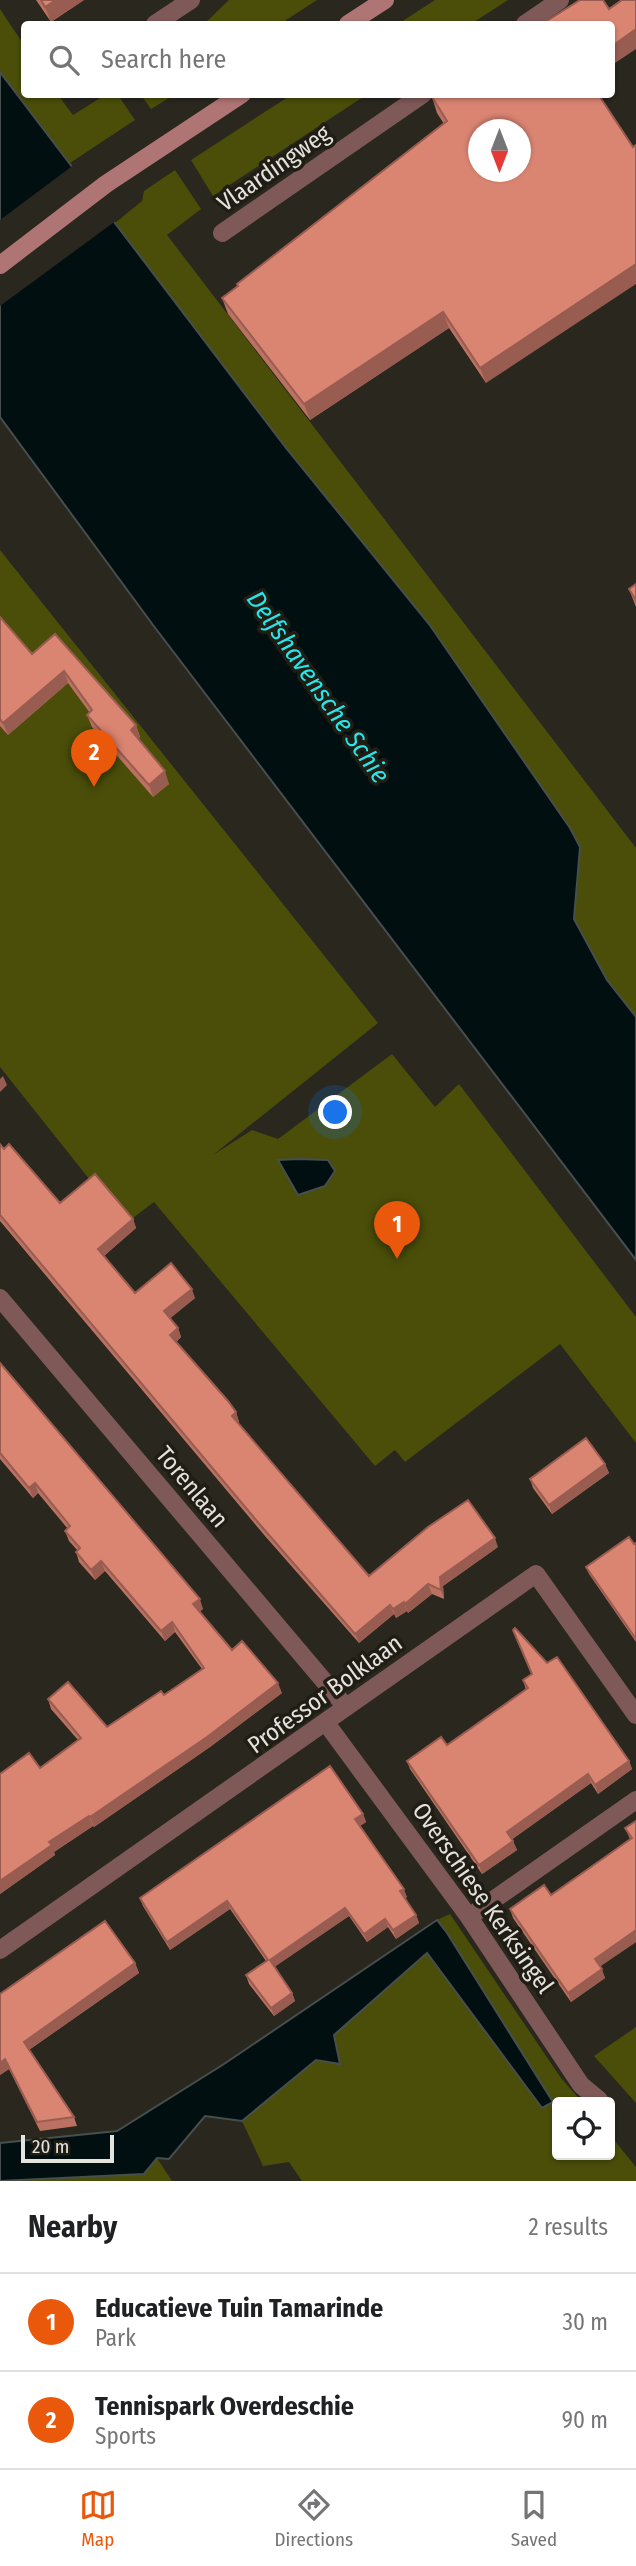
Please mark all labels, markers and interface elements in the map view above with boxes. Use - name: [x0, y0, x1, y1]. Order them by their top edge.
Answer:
- search box: [21, 21, 615, 98]
- icon: search: [45, 41, 83, 79]
- text: Search here: [101, 44, 226, 75]
- street label: Vlaardingweg: [212, 118, 336, 217]
- north arrow: [468, 119, 531, 182]
- water label: Delfshavensche Schie: [240, 585, 396, 789]
- pin: 2: [71, 729, 117, 787]
- your location: [318, 1095, 352, 1129]
- pin: 1: [374, 1201, 420, 1259]
- street label: Torenlaan: [150, 1441, 234, 1533]
- street label: Professor Bolklaan: [242, 1629, 408, 1759]
- street label: Overschiese Kerksingel: [407, 1797, 559, 1999]
- map controls: [552, 2097, 615, 2160]
- button: locate: [552, 2097, 615, 2160]
- scale bar: [21, 2132, 114, 2164]
- text: 20 m: [32, 2135, 69, 2158]
- text: Nearby: [28, 2209, 117, 2245]
- text: 2 results: [528, 2213, 608, 2241]
- text: Educatieve Tuin Tamarinde: [95, 2293, 383, 2324]
- text: 1: [46, 2308, 56, 2336]
- text: 30 m: [563, 2308, 608, 2336]
- text: Park: [95, 2324, 136, 2352]
- text: Tennispark Overdeschie: [95, 2391, 354, 2422]
- text: 2: [46, 2406, 56, 2434]
- text: 90 m: [562, 2406, 608, 2434]
- text: Sports: [95, 2422, 156, 2450]
- tab: Map: [79, 2486, 117, 2551]
- tab: Directions: [275, 2486, 353, 2551]
- tab: Saved: [511, 2486, 557, 2551]

